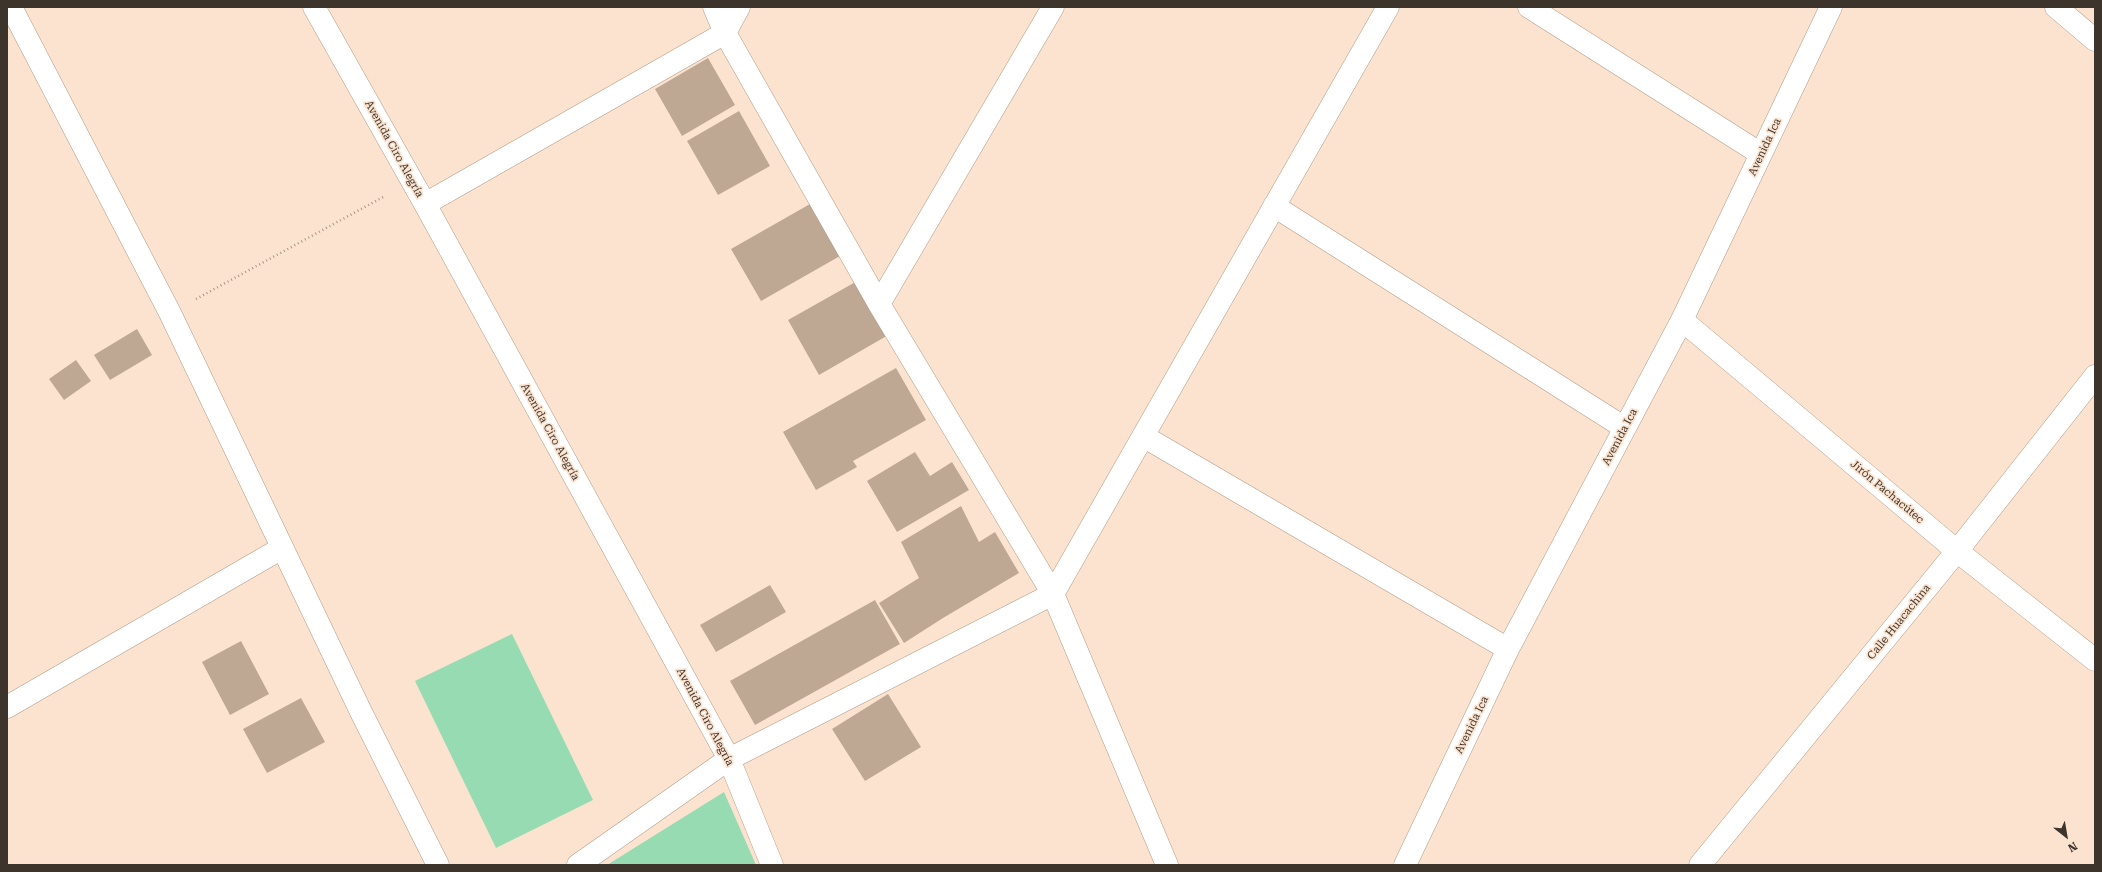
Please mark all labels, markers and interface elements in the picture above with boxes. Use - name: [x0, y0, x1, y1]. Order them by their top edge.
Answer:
- street label: Avenida Ciro Alegría: [362, 98, 426, 200]
- street label: Avenida Ica: [1746, 116, 1784, 178]
- street label: Avenida Ciro Alegría: [518, 381, 582, 483]
- street label: Avenida Ica: [1600, 406, 1640, 468]
- street label: Jirón Pachacútec: [1848, 457, 1926, 527]
- street label: Calle Huacachina: [1865, 582, 1933, 662]
- street label: Avenida Ciro Alegría: [674, 666, 736, 768]
- street label: Avenida Ica: [1452, 694, 1492, 756]
- north arrow: [2046, 816, 2086, 856]
- text: N: [2065, 839, 2079, 854]

